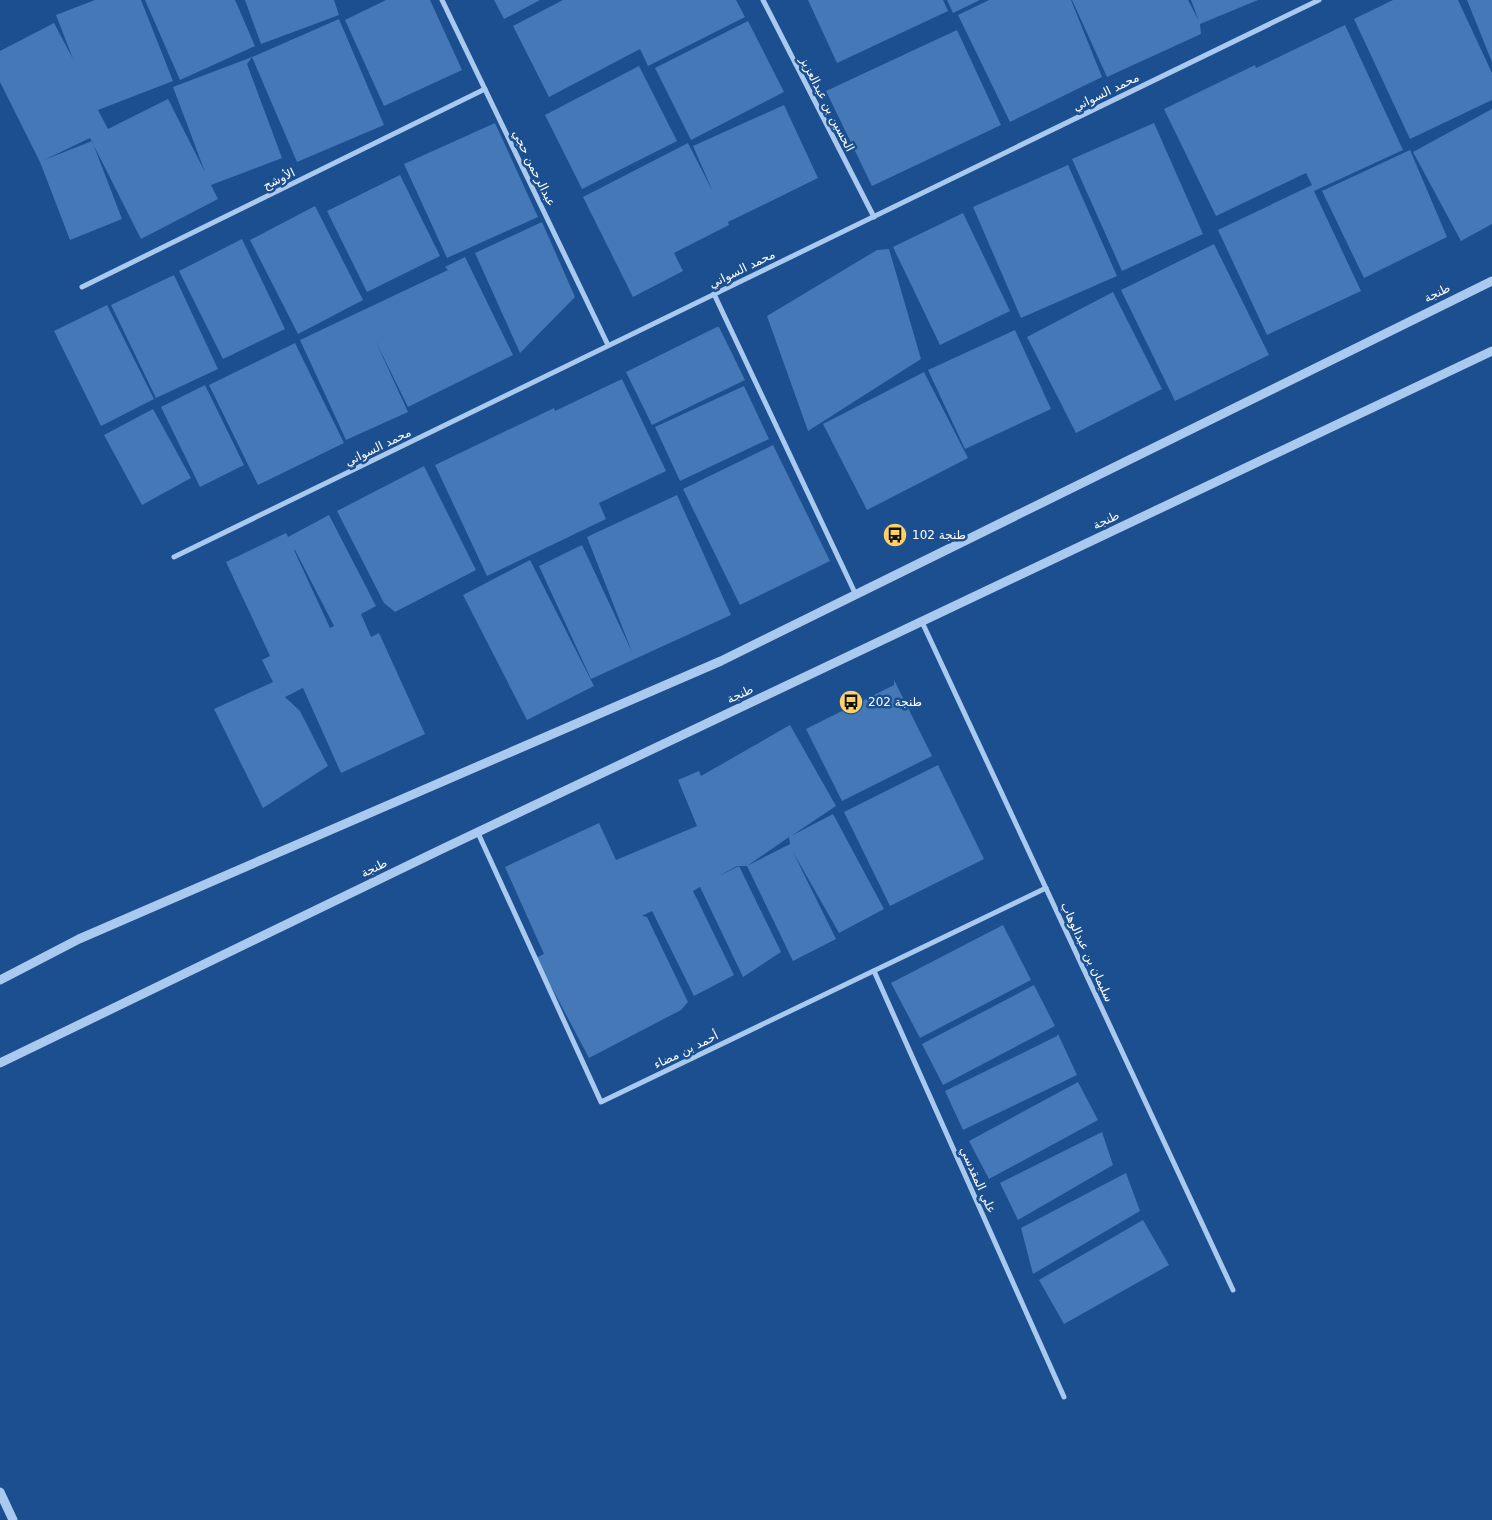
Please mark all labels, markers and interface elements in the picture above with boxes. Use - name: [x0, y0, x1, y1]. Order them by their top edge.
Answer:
- street label: الحسين بن عبدالعزيز: [796, 53, 857, 154]
- street label: محمد السواني: [1071, 70, 1142, 115]
- street label: عبدالرحمن حجي: [509, 128, 559, 209]
- street label: الأوشح: [260, 164, 298, 194]
- street label: محمد السواني: [707, 247, 778, 292]
- street label: طنجة: [1422, 281, 1452, 305]
- street label: محمد السواني: [343, 425, 414, 470]
- street label: طنجة: [1091, 508, 1121, 532]
- bus stop icon: طنجة 102: [882, 522, 908, 548]
- place label: طنجة 102: [912, 528, 966, 542]
- street label: طنجة: [725, 682, 755, 706]
- bus stop icon: طنجة 202: [838, 689, 864, 715]
- place label: طنجة 202: [868, 695, 922, 709]
- street label: طنجة: [359, 856, 389, 880]
- street label: سليمان بن عبدالوهاب: [1057, 900, 1116, 1005]
- street label: أحمد بن مضاء: [651, 1027, 721, 1073]
- street label: علي المقدسي: [957, 1145, 999, 1215]

